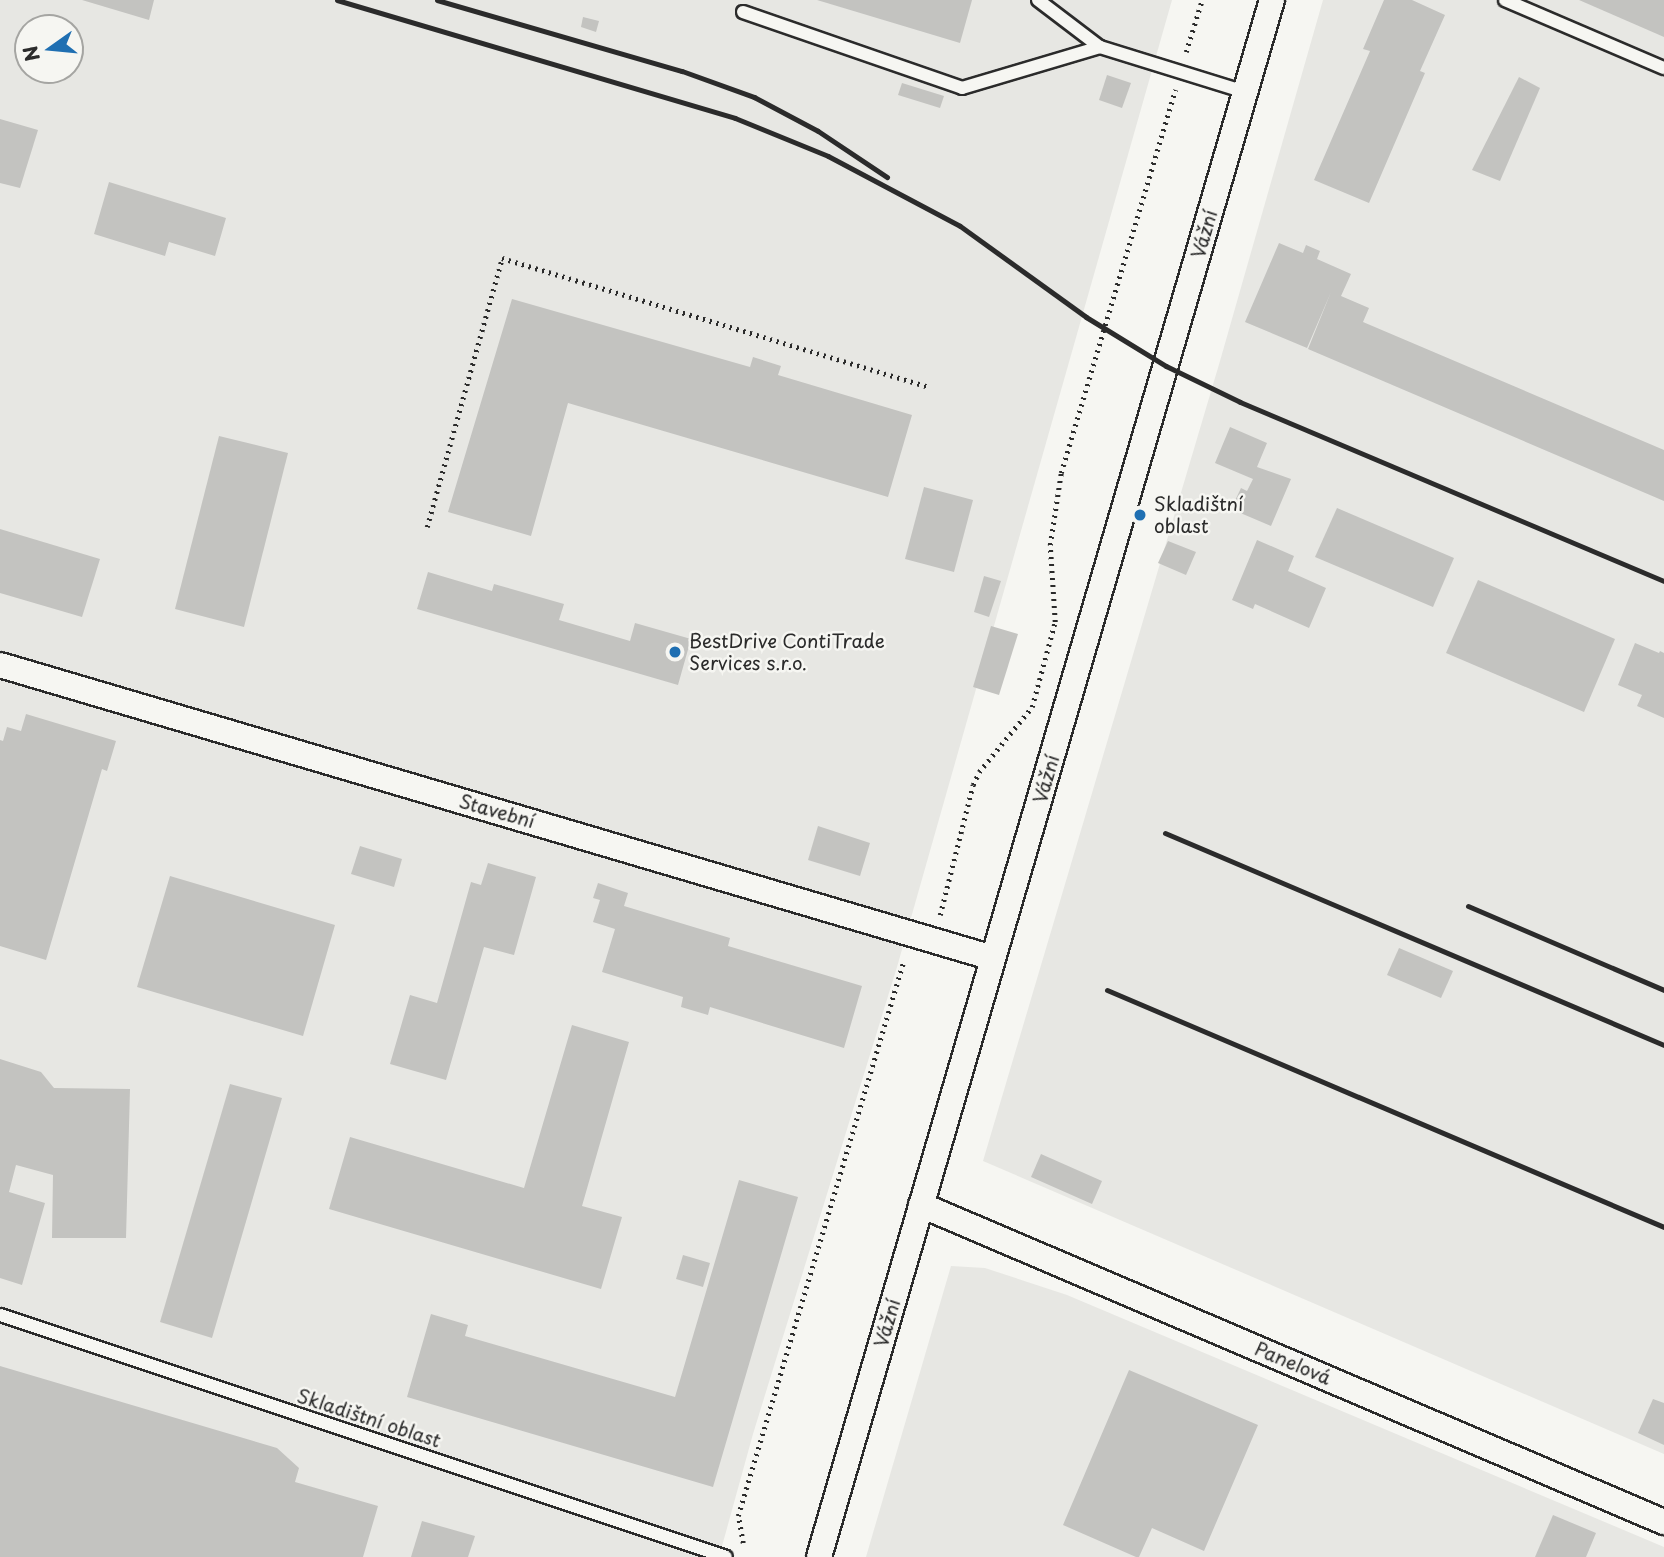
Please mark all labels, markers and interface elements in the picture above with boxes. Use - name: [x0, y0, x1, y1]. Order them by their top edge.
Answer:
- north arrow: [14, 14, 84, 84]
- text: N: [15, 43, 46, 65]
- street label: Vážní: [1186, 207, 1222, 261]
- place label: Skladištní oblast: [1154, 493, 1243, 537]
- marker: Skladištní oblast: [1132, 507, 1148, 523]
- place label: BestDrive ContiTrade Services s.r.o.: [689, 630, 886, 674]
- marker: BestDrive ContiTrade Services s.r.o.: [667, 644, 683, 660]
- street label: Vážní: [1028, 752, 1064, 806]
- street label: Stavební: [457, 789, 537, 833]
- street label: Vážní: [869, 1296, 905, 1350]
- street label: Panelová: [1251, 1337, 1335, 1389]
- street label: Skladištní oblast: [294, 1384, 444, 1452]

